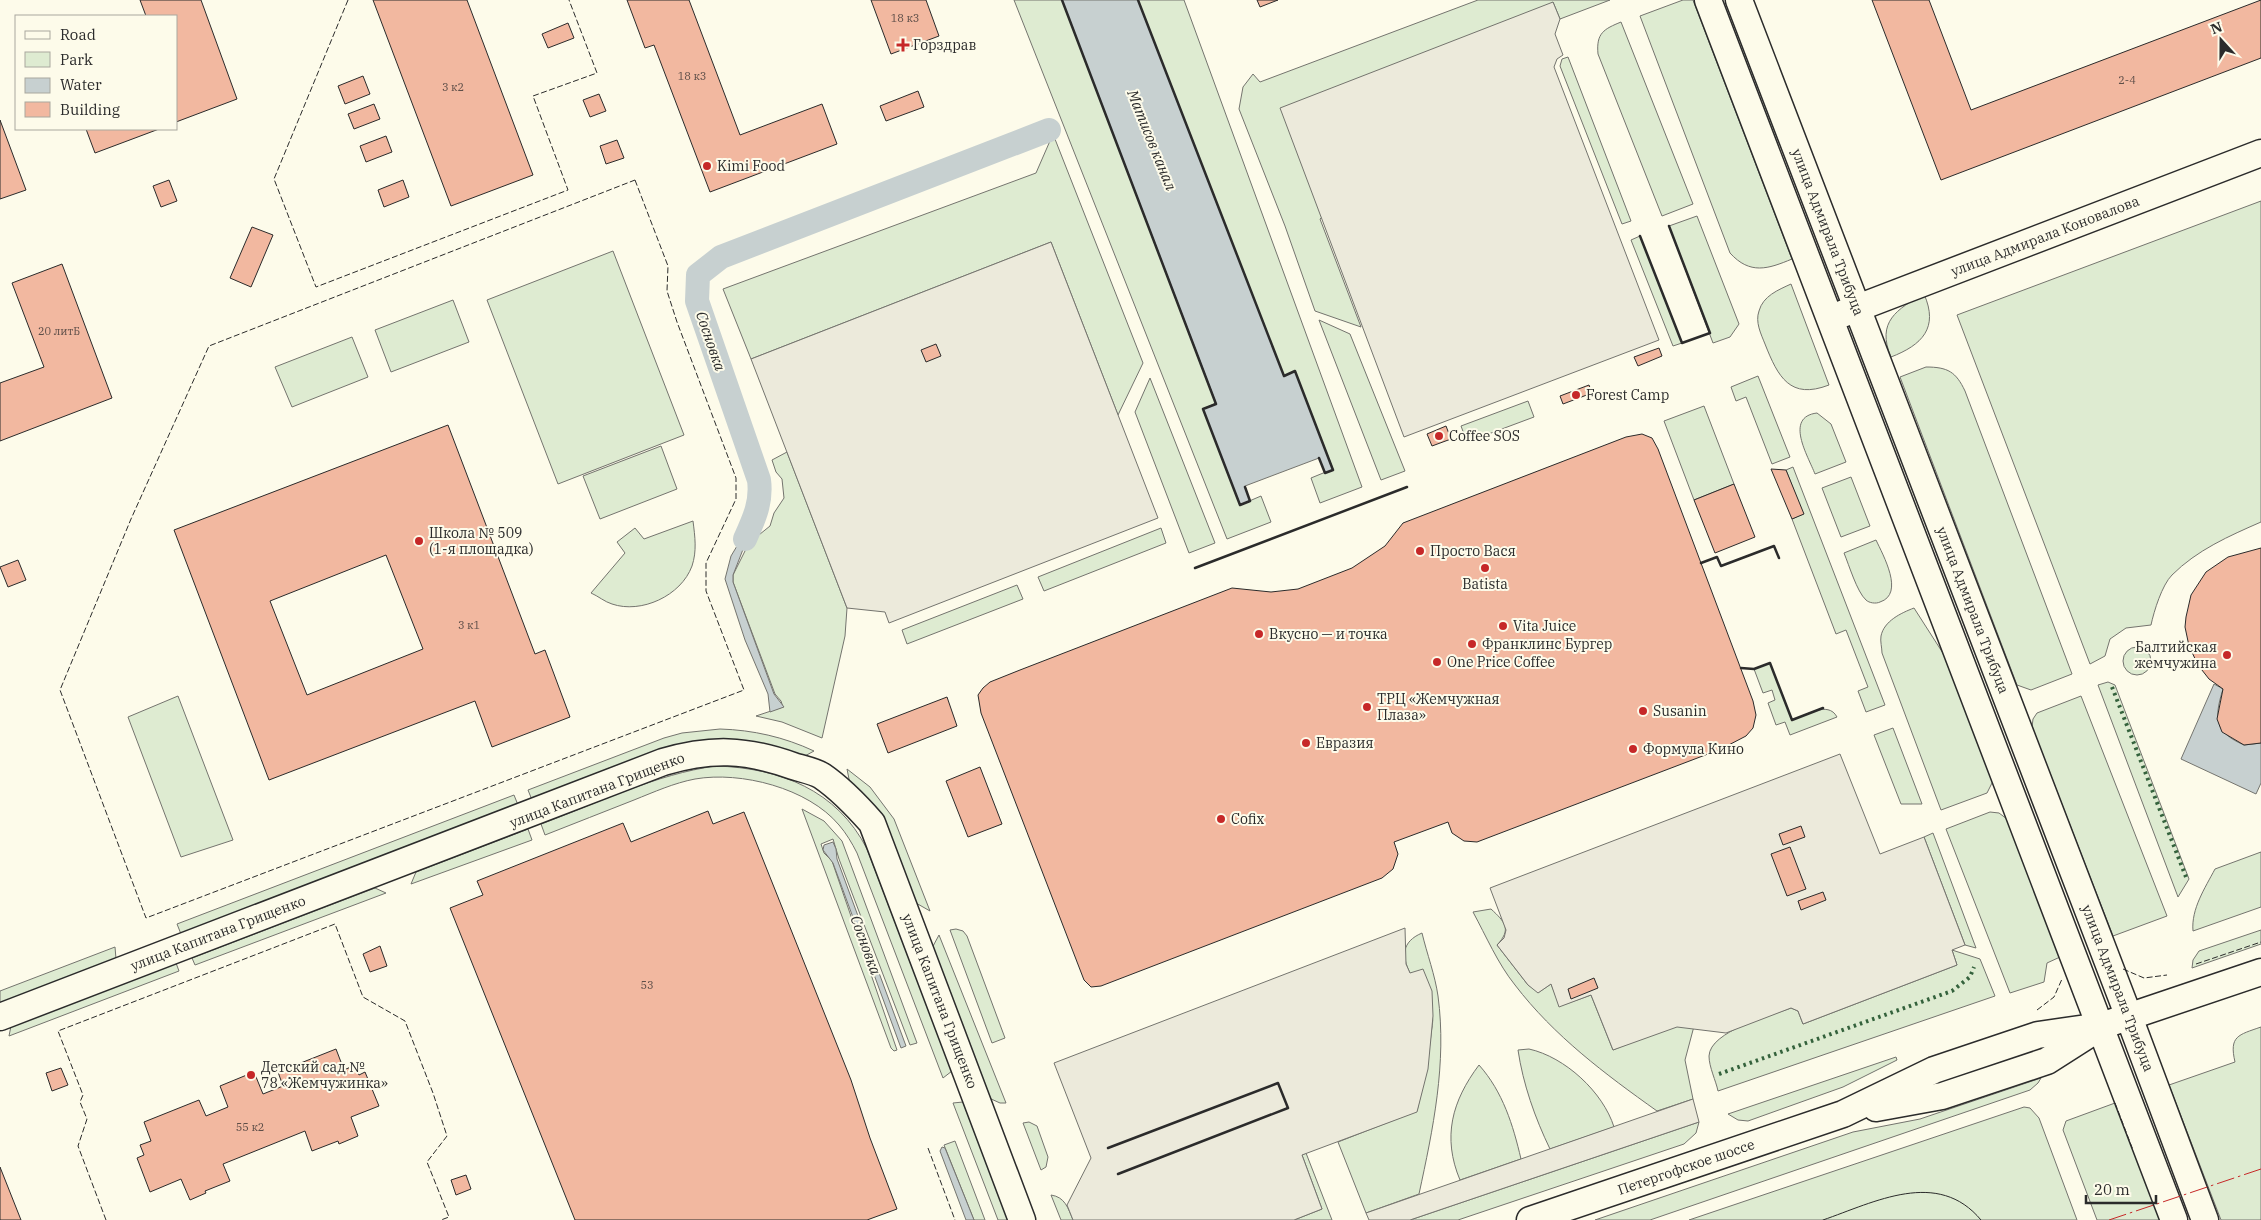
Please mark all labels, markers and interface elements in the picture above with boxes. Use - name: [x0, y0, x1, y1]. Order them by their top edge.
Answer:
- house number: 18 к3: [891, 11, 919, 25]
- legend: [15, 15, 178, 130]
- north arrow: [2196, 15, 2246, 65]
- text: N: [2208, 17, 2225, 38]
- text: Road: [60, 25, 96, 44]
- place label: Горздрав: [913, 36, 976, 54]
- marker: Горздрав: [897, 39, 909, 51]
- text: Park: [60, 50, 93, 69]
- house number: 18 к3: [678, 69, 706, 83]
- house number: 2-4: [2118, 73, 2136, 87]
- text: Water: [60, 75, 102, 94]
- house number: 3 к2: [442, 80, 464, 94]
- water label: Матисов канал: [1123, 86, 1181, 194]
- text: Building: [60, 100, 120, 119]
- street label: улица Адмирала Трибуца: [1788, 146, 1868, 318]
- place label: Kimi Food: [717, 157, 786, 175]
- marker: Kimi Food: [701, 160, 713, 172]
- street label: улица Адмирала Коновалова: [1948, 192, 2142, 280]
- water label: Сосновка: [692, 309, 730, 374]
- house number: 20 литБ: [38, 324, 80, 338]
- place label: Forest Camp: [1586, 386, 1669, 404]
- marker: Forest Camp: [1570, 389, 1582, 401]
- place label: Coffee SOS: [1449, 427, 1520, 445]
- marker: Coffee SOS: [1433, 430, 1445, 442]
- place label: Школа № 509 (1-я площадка): [429, 524, 534, 558]
- street label: улица Адмирала Трибуца: [1933, 524, 2013, 696]
- marker: Школа № 509 (1-я площадка): [413, 535, 425, 547]
- place label: Просто Вася: [1430, 542, 1516, 560]
- marker: Просто Вася: [1414, 545, 1426, 557]
- marker: Batista: [1479, 562, 1491, 574]
- place label: Batista: [1462, 575, 1508, 593]
- place label: Vita Juice: [1513, 617, 1576, 635]
- house number: 3 к1: [458, 618, 480, 632]
- marker: Vita Juice: [1497, 620, 1509, 632]
- place label: Вкусно — и точка: [1269, 625, 1388, 643]
- marker: Вкусно — и точка: [1253, 628, 1265, 640]
- place label: Франклинс Бургер: [1482, 635, 1612, 653]
- marker: Франклинс Бургер: [1466, 638, 1478, 650]
- place label: Балтийская жемчужина: [2134, 638, 2217, 672]
- marker: Балтийская жемчужина: [2221, 649, 2233, 661]
- place label: One Price Coffee: [1447, 653, 1555, 671]
- marker: One Price Coffee: [1431, 656, 1443, 668]
- place label: ТРЦ «Жемчужная Плаза»: [1377, 690, 1500, 724]
- marker: ТРЦ «Жемчужная Плаза»: [1361, 701, 1373, 713]
- place label: Susanin: [1653, 702, 1707, 720]
- marker: Susanin: [1637, 705, 1649, 717]
- place label: Евразия: [1316, 734, 1374, 752]
- marker: Евразия: [1300, 737, 1312, 749]
- place label: Формула Кино: [1643, 740, 1744, 758]
- marker: Формула Кино: [1627, 743, 1639, 755]
- street label: улица Капитана Грищенко: [507, 748, 687, 832]
- place label: Cofix: [1231, 810, 1265, 828]
- marker: Cofix: [1215, 813, 1227, 825]
- street label: улица Капитана Грищенко: [128, 891, 308, 975]
- street label: улица Адмирала Трибуца: [2078, 902, 2158, 1074]
- street label: улица Капитана Грищенко: [898, 911, 982, 1091]
- water label: Сосновка: [846, 913, 886, 978]
- house number: 53: [640, 978, 654, 992]
- place label: Детский сад № 78 «Жемчужинка»: [261, 1058, 388, 1092]
- marker: Детский сад № 78 «Жемчужинка»: [245, 1069, 257, 1081]
- house number: 55 к2: [236, 1120, 264, 1134]
- street label: Петергофское шоссе: [1615, 1135, 1757, 1199]
- scale bar: [2086, 1172, 2156, 1204]
- text: 20 m: [2094, 1180, 2130, 1199]

